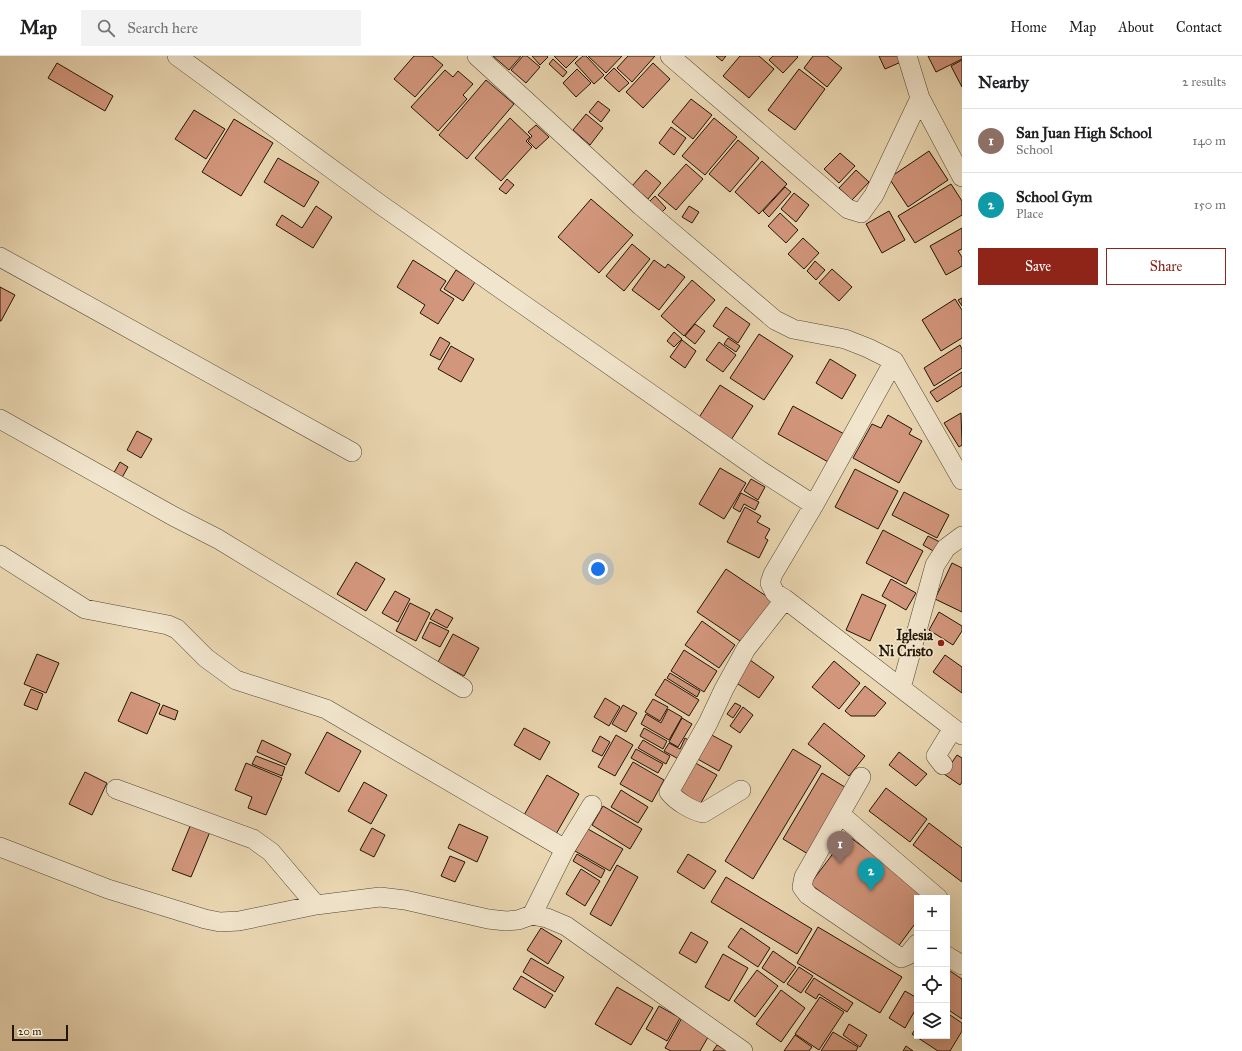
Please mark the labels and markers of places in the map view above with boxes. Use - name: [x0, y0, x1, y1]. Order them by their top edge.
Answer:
- place label: Iglesia Ni Cristo: [878, 627, 934, 660]
- marker: Iglesia Ni Cristo: [936, 638, 946, 648]
- pin: 1: [827, 831, 853, 864]
- pin: 2: [858, 858, 884, 891]

